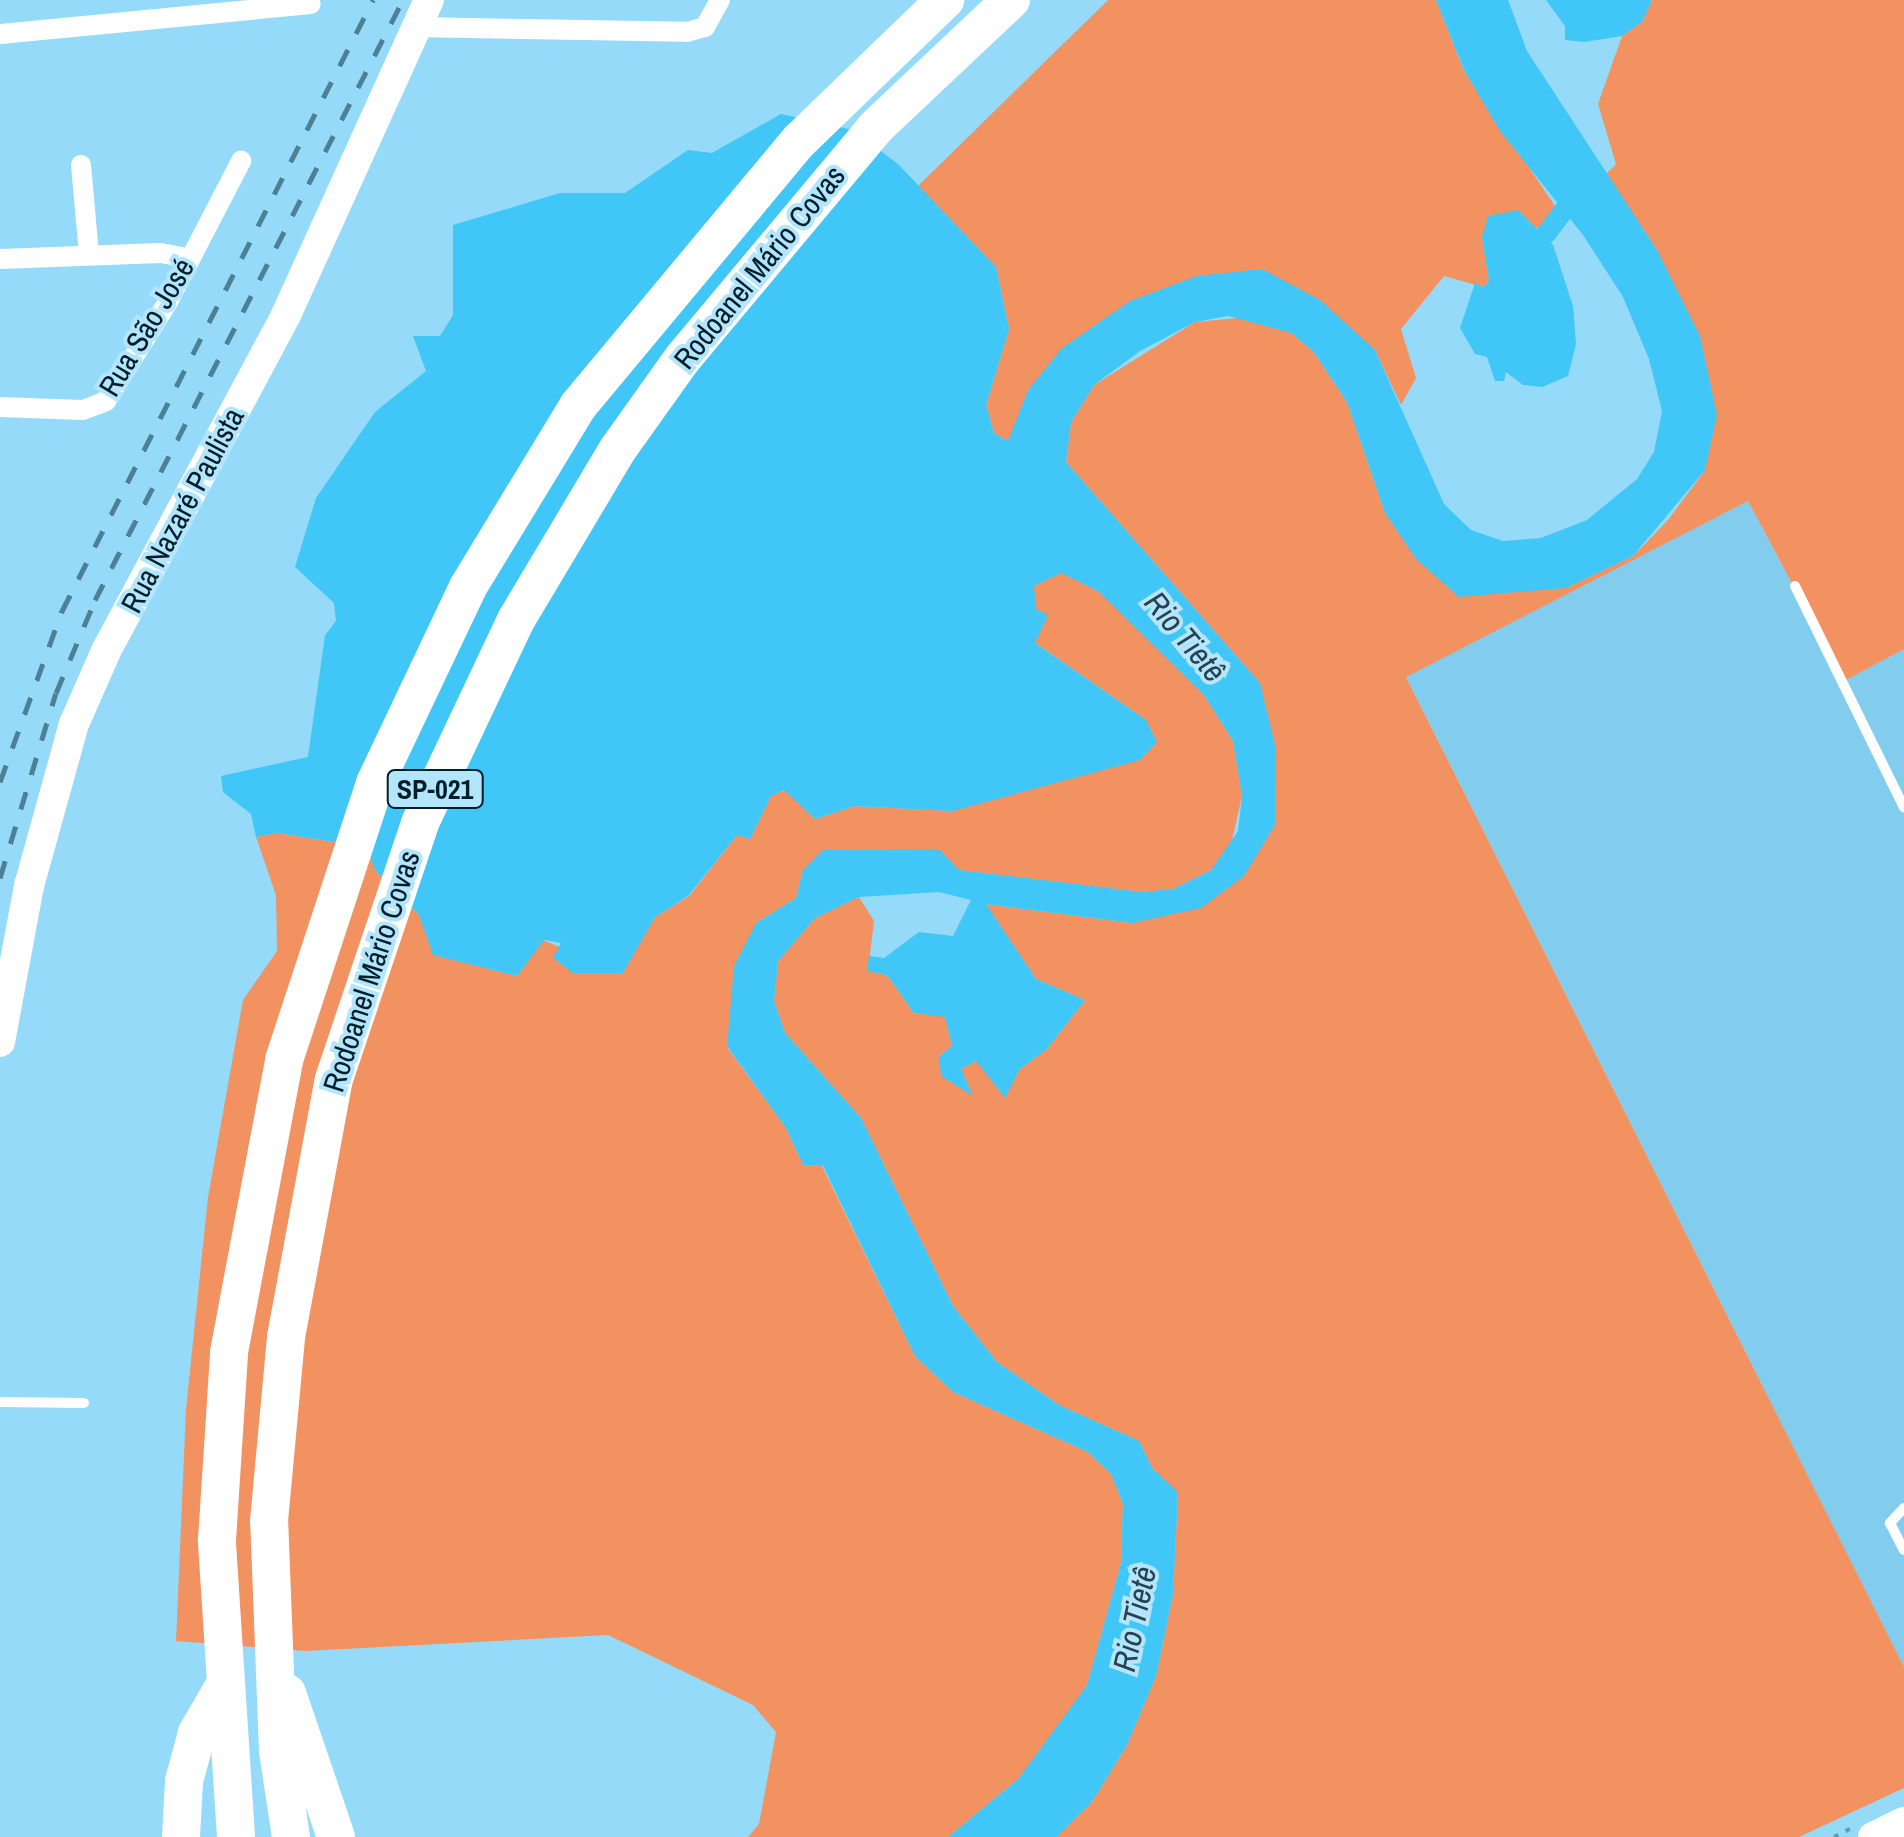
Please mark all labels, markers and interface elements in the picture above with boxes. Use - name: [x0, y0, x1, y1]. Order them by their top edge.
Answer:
- street label: Rodoanel Mário Covas: [666, 158, 852, 376]
- street label: Rua São José: [91, 252, 201, 402]
- street label: Rua Nazaré Paulista: [113, 401, 251, 619]
- water label: Rio Tietê: [1136, 584, 1234, 690]
- road number: SP-021: [385, 766, 485, 812]
- street label: Rodoanel Mário Covas: [315, 846, 427, 1096]
- water label: Rio Tietê: [1105, 1563, 1165, 1675]

